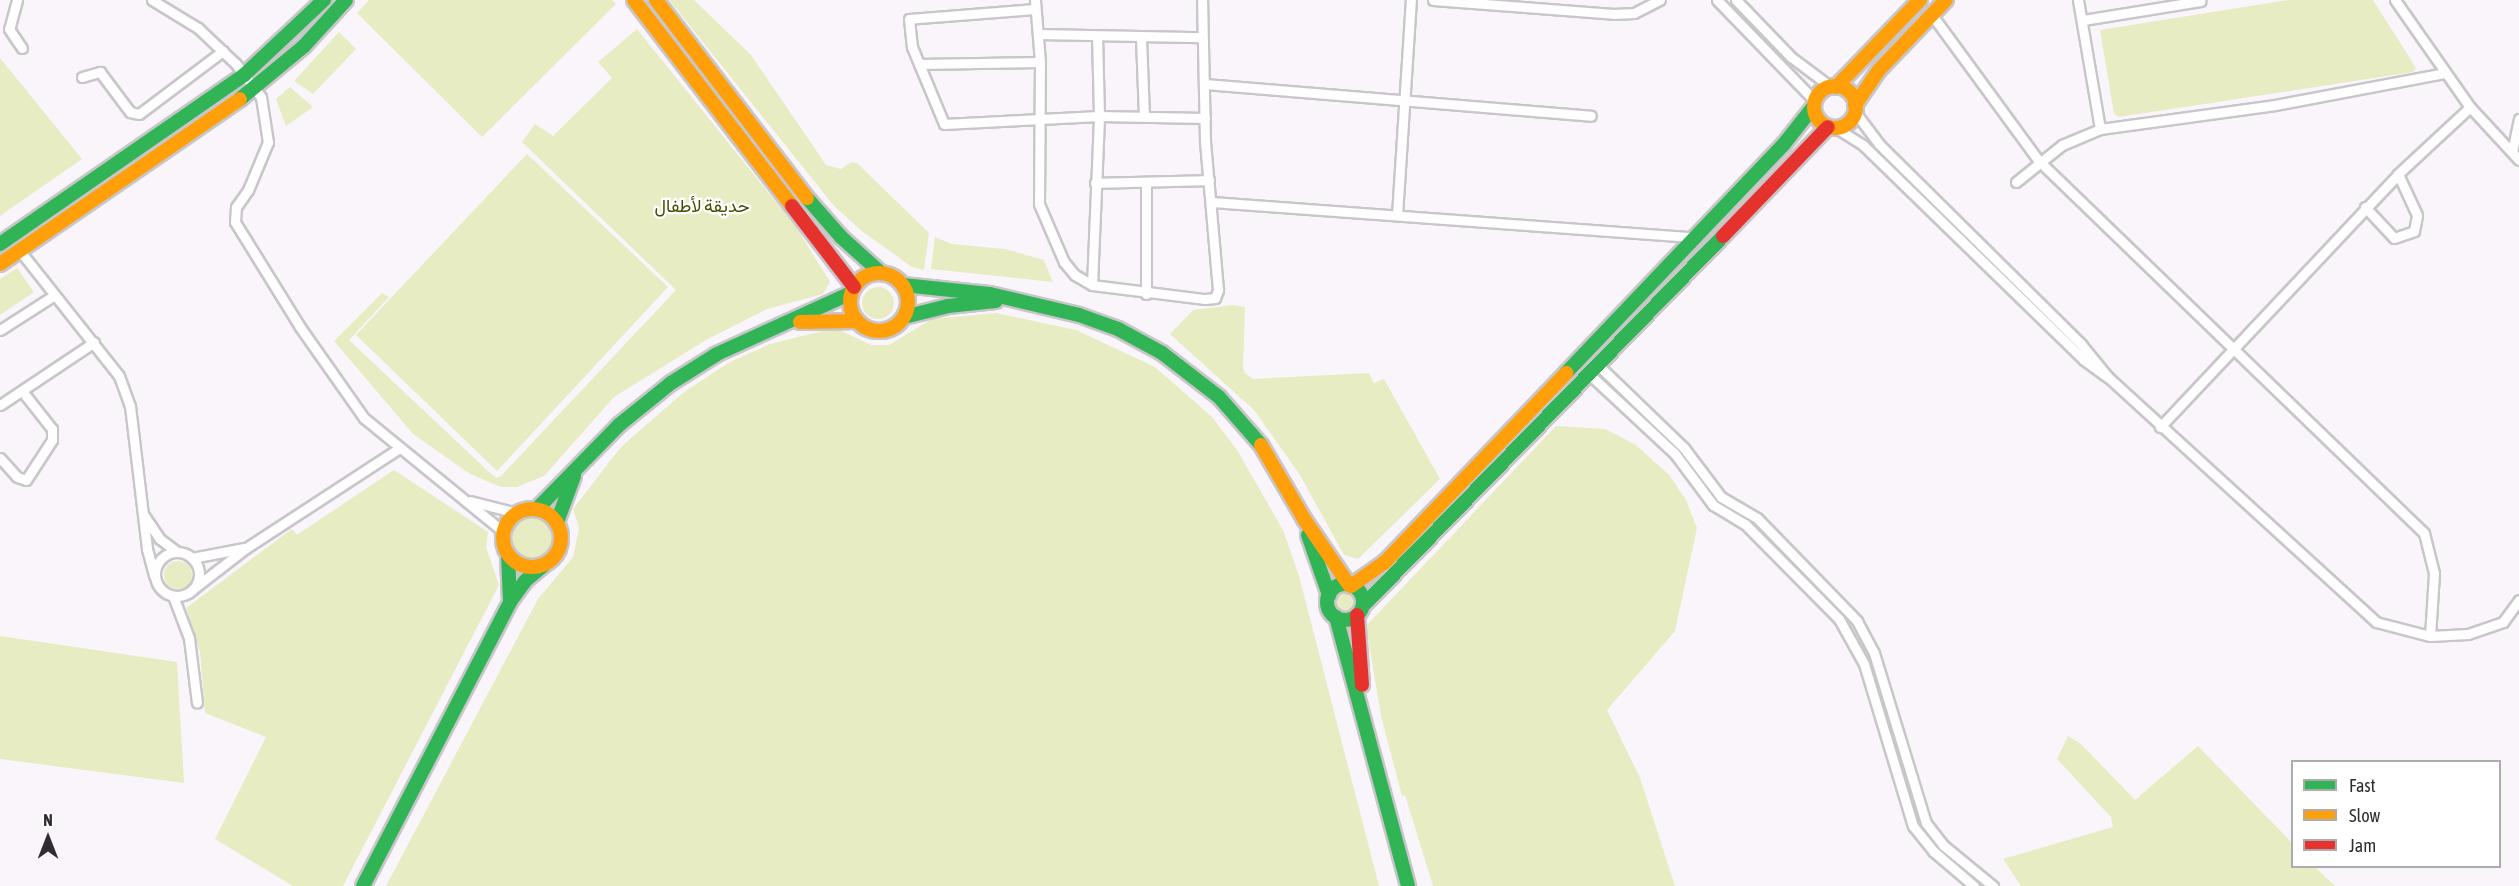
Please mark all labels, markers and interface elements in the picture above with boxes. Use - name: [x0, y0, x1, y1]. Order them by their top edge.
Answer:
- park label: حديقة لأطفال: [654, 195, 750, 217]
- legend: [2291, 760, 2501, 868]
- text: Fast: [2349, 775, 2376, 796]
- text: Slow: [2349, 805, 2380, 826]
- north arrow: [18, 808, 78, 868]
- text: N: [43, 811, 53, 829]
- text: Jam: [2349, 835, 2376, 856]

